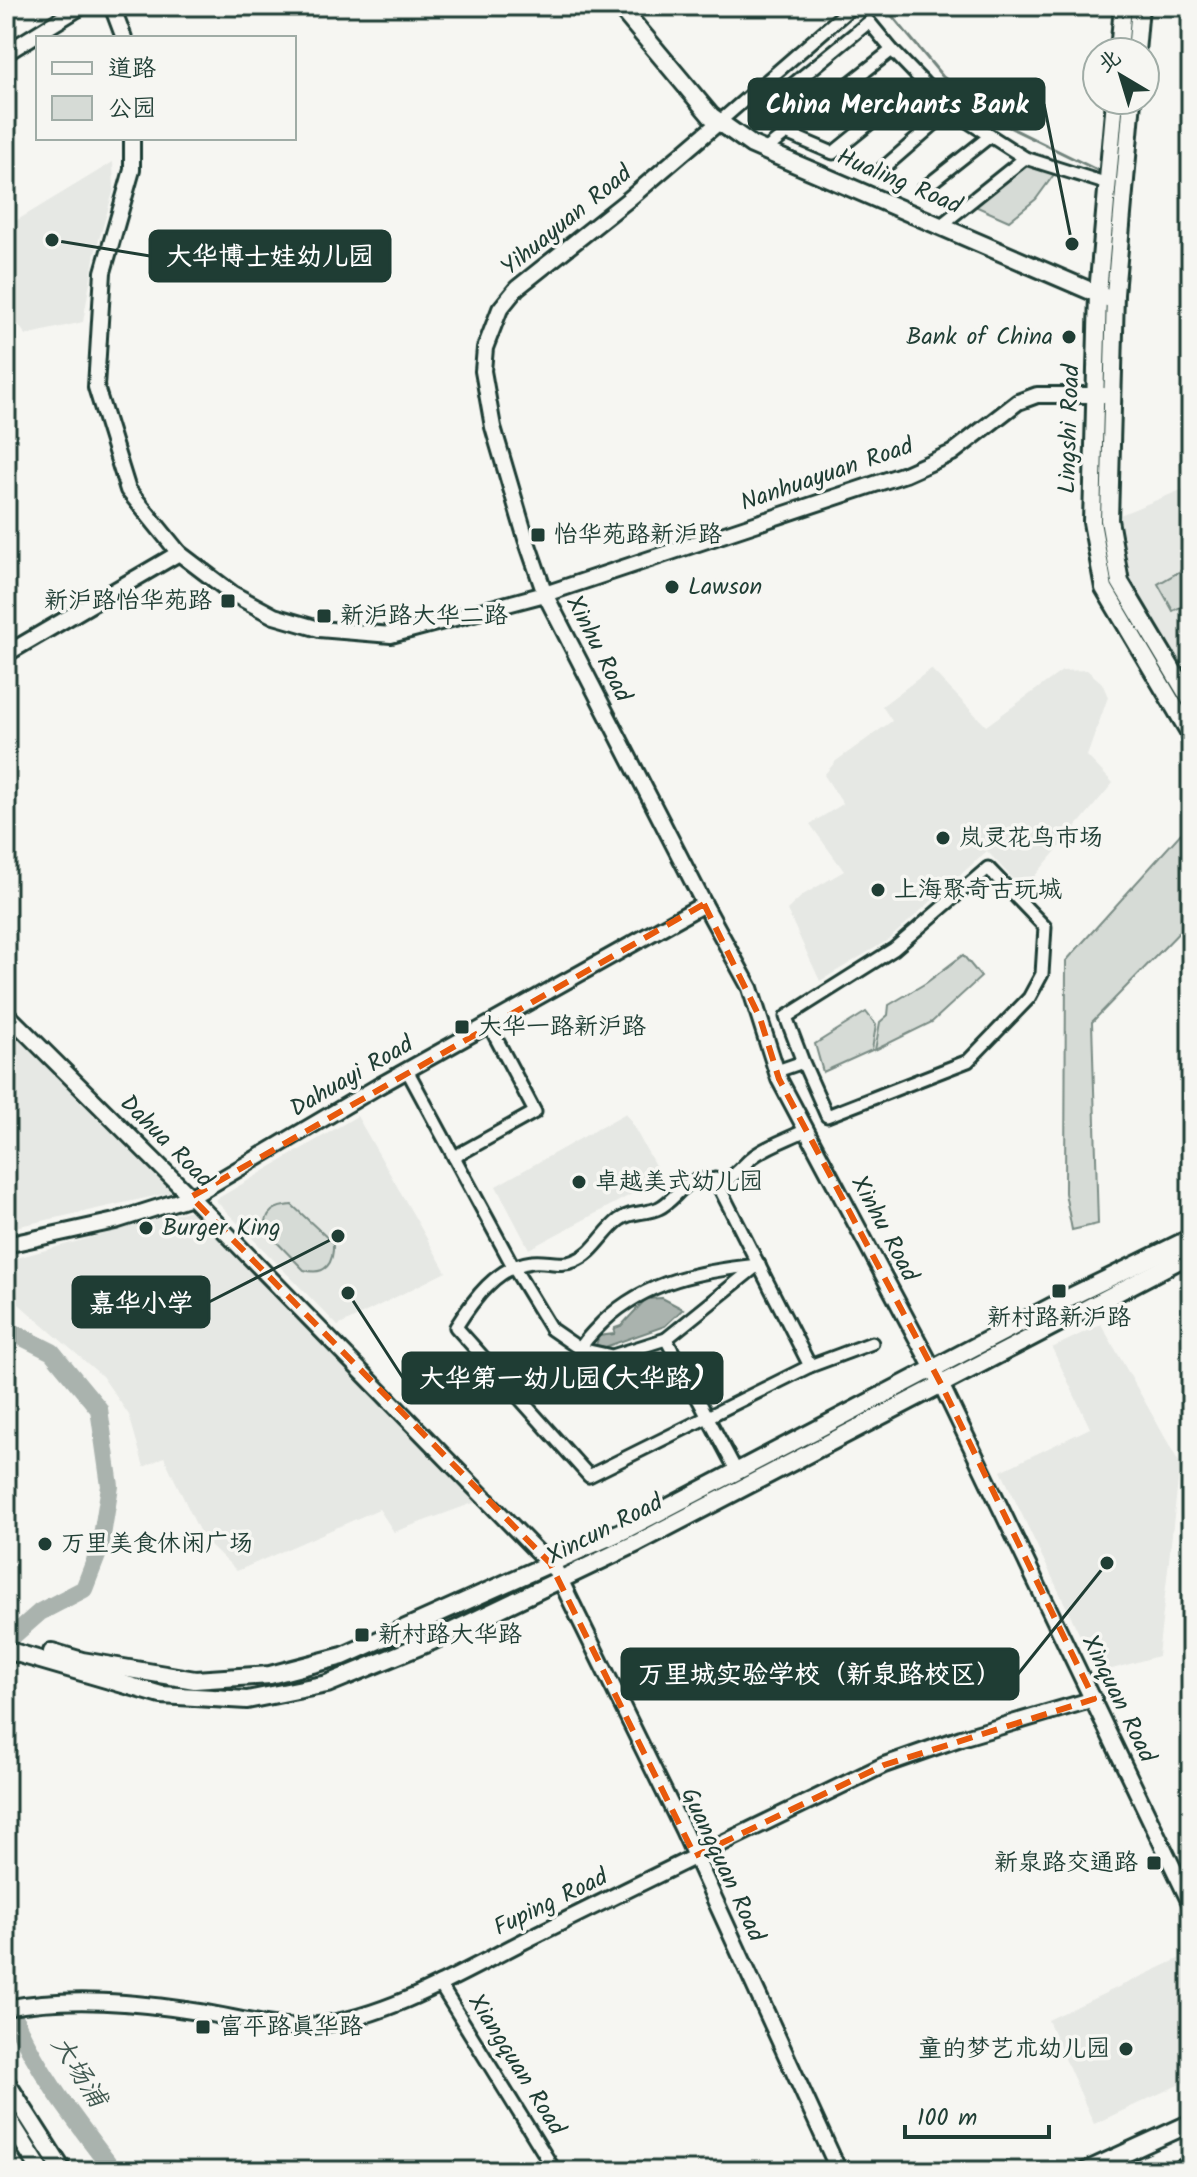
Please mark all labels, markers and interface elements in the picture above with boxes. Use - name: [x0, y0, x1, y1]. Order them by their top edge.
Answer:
- legend: [36, 36, 296, 140]
- north arrow: [1081, 36, 1161, 116]
- text: 北: [1091, 42, 1130, 83]
- text: 道路: [108, 50, 156, 89]
- callout: China Merchants Bank: [749, 79, 1044, 129]
- text: China Merchants Bank: [766, 85, 1029, 127]
- text: 公园: [108, 90, 156, 129]
- street label: Hualing Road: [830, 138, 968, 226]
- street label: Yihuayuan Road: [493, 155, 642, 286]
- callout: 大华博士娃幼儿园: [150, 231, 390, 281]
- text: 大华博士娃幼儿园: [166, 237, 374, 279]
- place label: Bank of China: [906, 318, 1053, 357]
- marker: Bank of China: [1060, 328, 1078, 346]
- street label: Lingshi Road: [1048, 363, 1092, 494]
- street label: Nanhuayuan Road: [735, 427, 920, 523]
- place label: 怡华苑路新沪路: [554, 516, 722, 555]
- marker: 怡华苑路新沪路: [529, 526, 547, 544]
- place label: Lawson: [688, 568, 762, 607]
- marker: Lawson: [663, 578, 681, 596]
- place label: 新沪路怡华苑路: [44, 582, 212, 621]
- street label: Xinhu Road: [554, 589, 642, 710]
- marker: 新沪路怡华苑路: [219, 592, 237, 610]
- place label: 新沪路大华二路: [340, 597, 508, 636]
- marker: 新沪路大华二路: [315, 607, 333, 625]
- place label: 岚灵花鸟市场: [959, 819, 1103, 858]
- marker: 岚灵花鸟市场: [934, 829, 952, 847]
- place label: 上海聚奇古玩城: [894, 871, 1062, 910]
- marker: 上海聚奇古玩城: [869, 881, 887, 899]
- place label: 大华一路新沪路: [478, 1008, 646, 1047]
- marker: 大华一路新沪路: [453, 1018, 471, 1036]
- street label: Dahuayi Road: [283, 1025, 422, 1128]
- street label: Dahua Road: [110, 1086, 223, 1199]
- place label: 卓越美式幼儿园: [595, 1163, 763, 1202]
- street label: Xinhu Road: [840, 1169, 929, 1290]
- marker: 卓越美式幼儿园: [570, 1173, 588, 1191]
- place label: Burger King: [162, 1209, 281, 1248]
- marker: Burger King: [137, 1219, 155, 1237]
- callout: 嘉华小学: [73, 1277, 209, 1327]
- marker: 新村路新沪路: [1050, 1282, 1068, 1300]
- text: 嘉华小学: [89, 1284, 193, 1326]
- place label: 新村路新沪路: [987, 1299, 1131, 1338]
- callout: 大华第一幼儿园(大华路): [403, 1353, 722, 1403]
- text: 大华第一幼儿园(大华路): [419, 1359, 705, 1401]
- street label: Xincun Road: [540, 1484, 671, 1576]
- place label: 万里美食休闲广场: [61, 1525, 253, 1564]
- marker: 万里美食休闲广场: [36, 1535, 54, 1553]
- place label: 新村路大华路: [378, 1616, 522, 1655]
- marker: 新村路大华路: [353, 1626, 371, 1644]
- street label: Xinquan Road: [1070, 1628, 1166, 1771]
- callout: 万里城实验学校（新泉路校区）: [622, 1649, 1018, 1699]
- text: 万里城实验学校（新泉路校区）: [638, 1655, 1002, 1697]
- street label: Guangquan Road: [669, 1781, 775, 1950]
- place label: 新泉路交通路: [994, 1844, 1138, 1883]
- marker: 新泉路交通路: [1145, 1854, 1163, 1872]
- street label: Fuping Road: [487, 1858, 616, 1948]
- street label: Xiangquan Road: [457, 1986, 576, 2144]
- place label: 富平路真华路: [219, 2008, 363, 2047]
- marker: 富平路真华路: [194, 2018, 212, 2036]
- water label: 大场浦: [39, 2028, 118, 2119]
- place label: 童的梦艺术幼儿园: [918, 2030, 1110, 2069]
- marker: 童的梦艺术幼儿园: [1117, 2040, 1135, 2058]
- scale bar: [905, 2089, 1049, 2139]
- text: 100 m: [917, 2099, 977, 2138]

